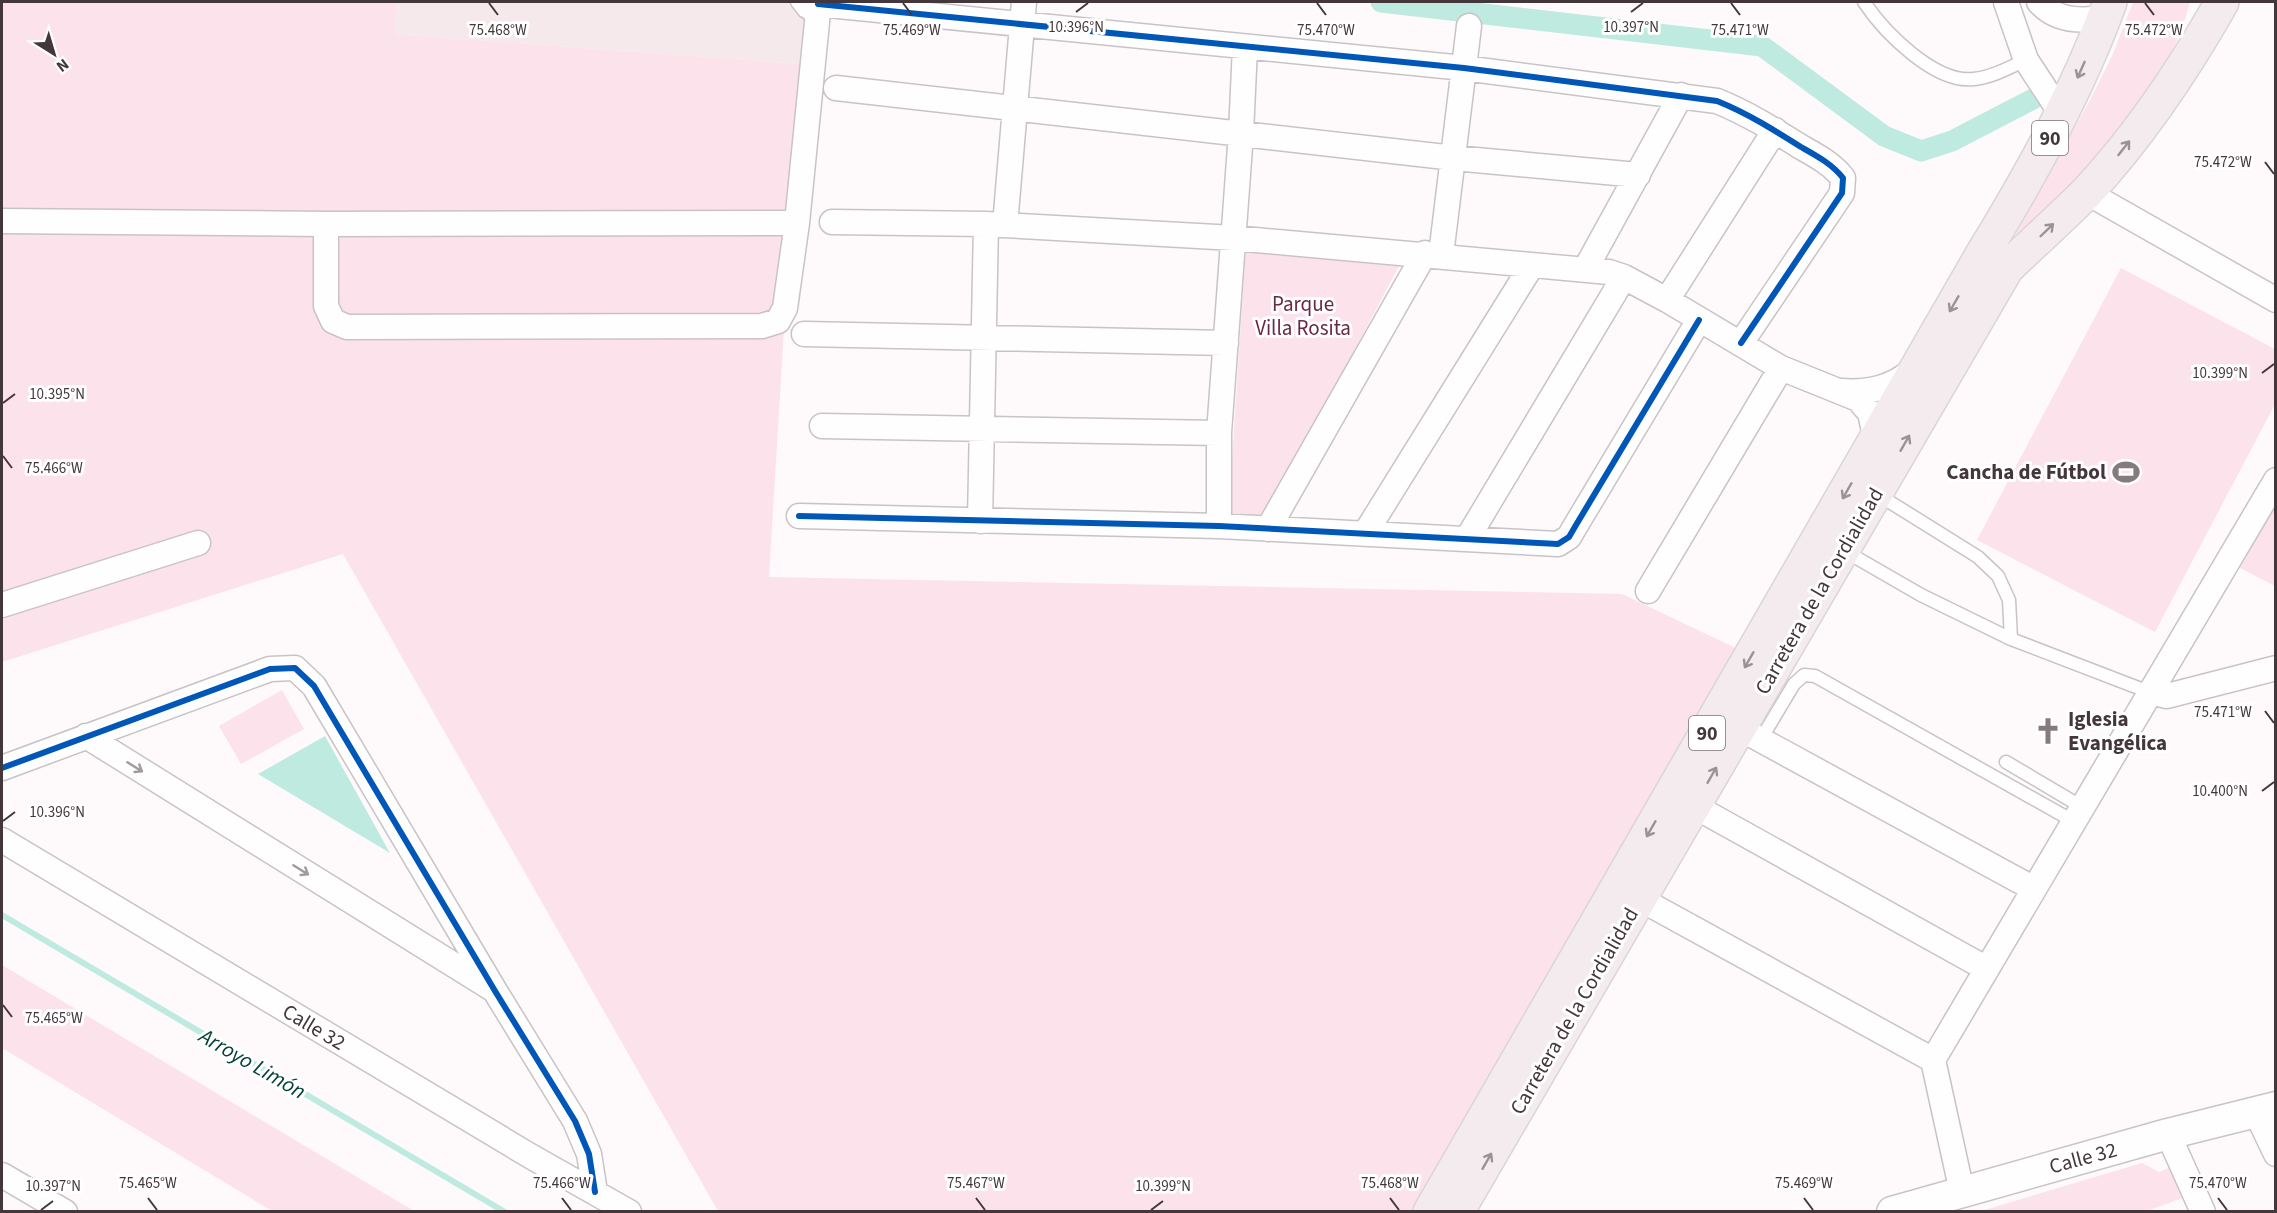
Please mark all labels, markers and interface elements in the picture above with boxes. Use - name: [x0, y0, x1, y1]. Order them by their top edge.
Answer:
- text: 10.396°N: [1048, 17, 1104, 38]
- text: 10.397°N: [1603, 17, 1659, 38]
- text: 75.468°W: [469, 20, 527, 41]
- text: 75.469°W: [883, 20, 941, 41]
- text: 75.470°W: [1297, 20, 1355, 41]
- text: 75.471°W: [1711, 20, 1769, 41]
- text: 75.472°W: [2125, 20, 2183, 41]
- north arrow: [24, 24, 84, 84]
- text: N: [52, 53, 73, 77]
- one-way arrow: [2075, 61, 2086, 79]
- road number: 90: [2032, 121, 2068, 155]
- one-way arrow: [2117, 140, 2130, 156]
- text: 75.472°W: [2194, 152, 2252, 173]
- one-way arrow: [2039, 223, 2054, 237]
- park label: Parque Villa Rosita: [1255, 289, 1351, 343]
- one-way arrow: [1948, 295, 1960, 312]
- text: 10.399°N: [2192, 363, 2248, 384]
- text: 10.395°N: [29, 384, 85, 405]
- one-way arrow: [1899, 435, 1911, 452]
- place label: Cancha de Fútbol: [1946, 457, 2106, 487]
- sports icon: Cancha de Fútbol: [2111, 457, 2141, 487]
- text: 75.466°W: [25, 458, 83, 479]
- street label: Carretera de la Cordialidad: [1747, 482, 1891, 700]
- one-way arrow: [1841, 482, 1853, 499]
- one-way arrow: [1743, 651, 1755, 668]
- text: 75.471°W: [2194, 702, 2252, 723]
- place label: Iglesia Evangélica: [2068, 704, 2167, 758]
- road number: 90: [1689, 716, 1725, 750]
- church icon: Iglesia Evangélica: [2033, 716, 2063, 746]
- one-way arrow: [126, 761, 143, 773]
- one-way arrow: [1706, 767, 1718, 784]
- text: 10.400°N: [2192, 781, 2248, 802]
- text: 10.396°N: [29, 802, 85, 823]
- one-way arrow: [1645, 820, 1657, 837]
- one-way arrow: [292, 864, 309, 876]
- street label: Carretera de la Cordialidad: [1502, 902, 1646, 1120]
- street label: Calle 32: [277, 996, 351, 1058]
- text: 75.465°W: [25, 1008, 83, 1029]
- water label: Arroyo Limón: [191, 1019, 312, 1107]
- street label: Calle 32: [2046, 1135, 2120, 1181]
- one-way arrow: [1481, 1153, 1493, 1170]
- text: 75.465°W: [119, 1173, 177, 1194]
- text: 75.466°W: [533, 1173, 591, 1194]
- text: 75.467°W: [947, 1173, 1005, 1194]
- text: 75.468°W: [1361, 1173, 1419, 1194]
- text: 75.469°W: [1775, 1173, 1833, 1194]
- text: 75.470°W: [2189, 1173, 2247, 1194]
- text: 10.397°N: [25, 1176, 81, 1197]
- text: 10.399°N: [1135, 1176, 1191, 1197]

